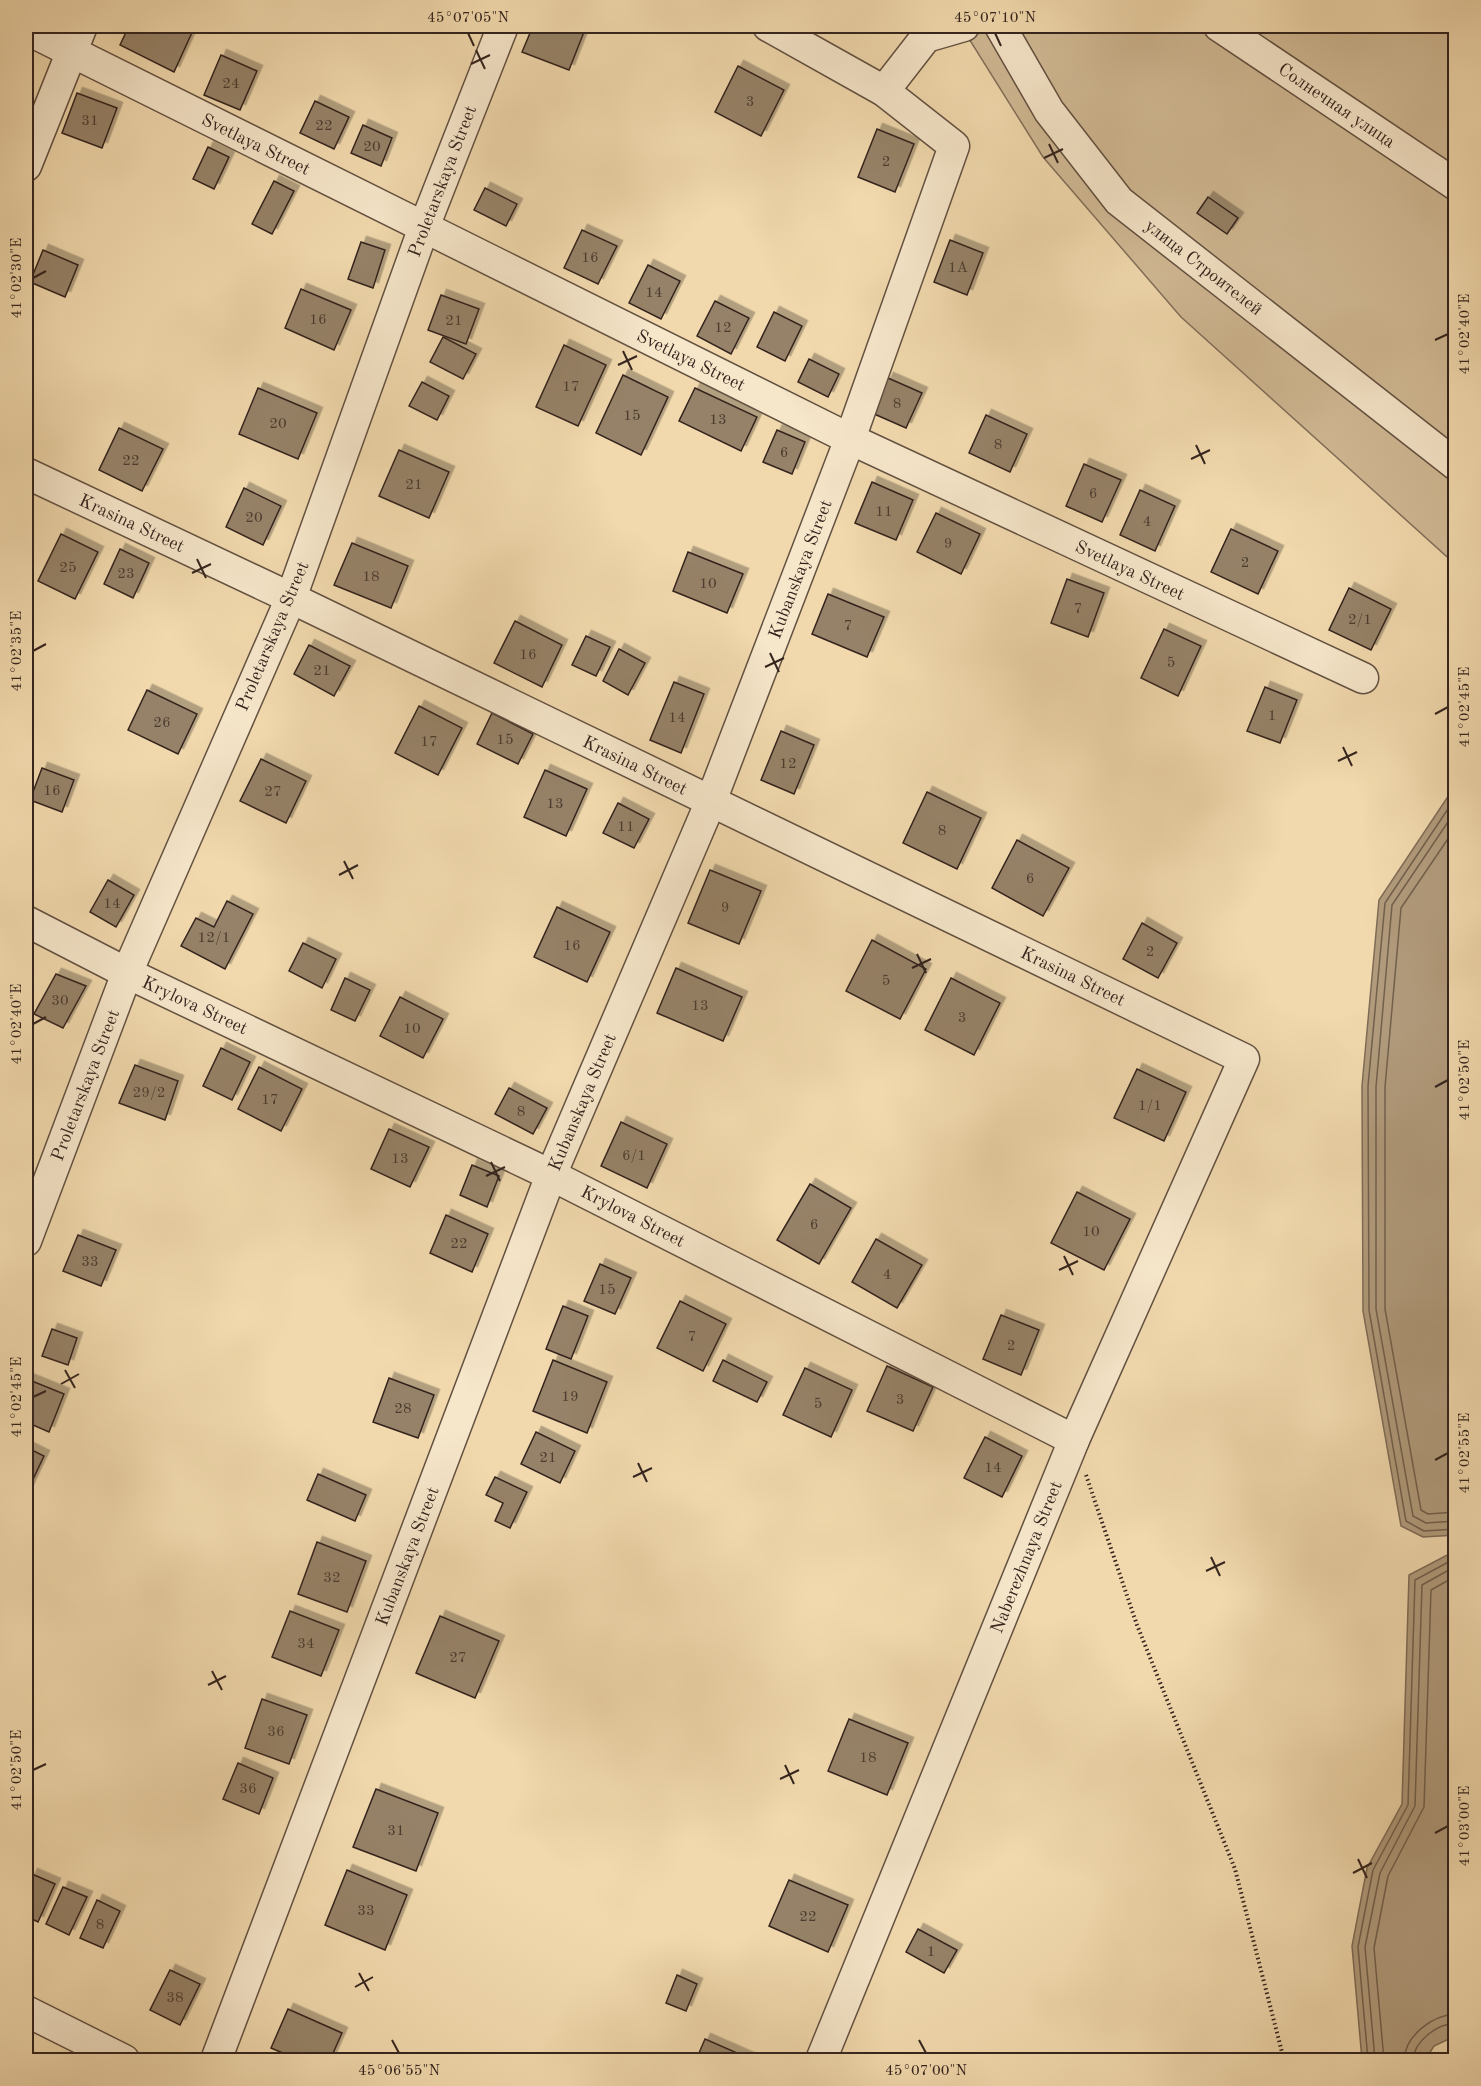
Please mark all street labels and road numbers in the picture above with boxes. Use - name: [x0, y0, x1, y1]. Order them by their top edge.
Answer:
- street label: Солнечная улица: [1275, 60, 1398, 151]
- street label: Proletarskaya Street: [406, 103, 480, 260]
- street label: Svetlaya Street: [198, 111, 313, 179]
- street label: улица Строителей: [1141, 217, 1265, 319]
- street label: Svetlaya Street: [633, 327, 748, 395]
- street label: Krasina Street: [76, 492, 187, 556]
- street label: Kubanskaya Street: [766, 497, 836, 641]
- street label: Svetlaya Street: [1072, 538, 1187, 604]
- street label: Proletarskaya Street: [233, 559, 313, 714]
- street label: Krasina Street: [579, 733, 690, 799]
- street label: Krasina Street: [1017, 944, 1128, 1010]
- street label: Krylova Street: [139, 974, 250, 1038]
- street label: Proletarskaya Street: [49, 1007, 123, 1164]
- street label: Kubanskaya Street: [546, 1031, 620, 1174]
- street label: Krylova Street: [578, 1183, 687, 1251]
- street label: Naberezhnaya Street: [988, 1479, 1066, 1636]
- street label: Kubanskaya Street: [373, 1484, 443, 1628]

